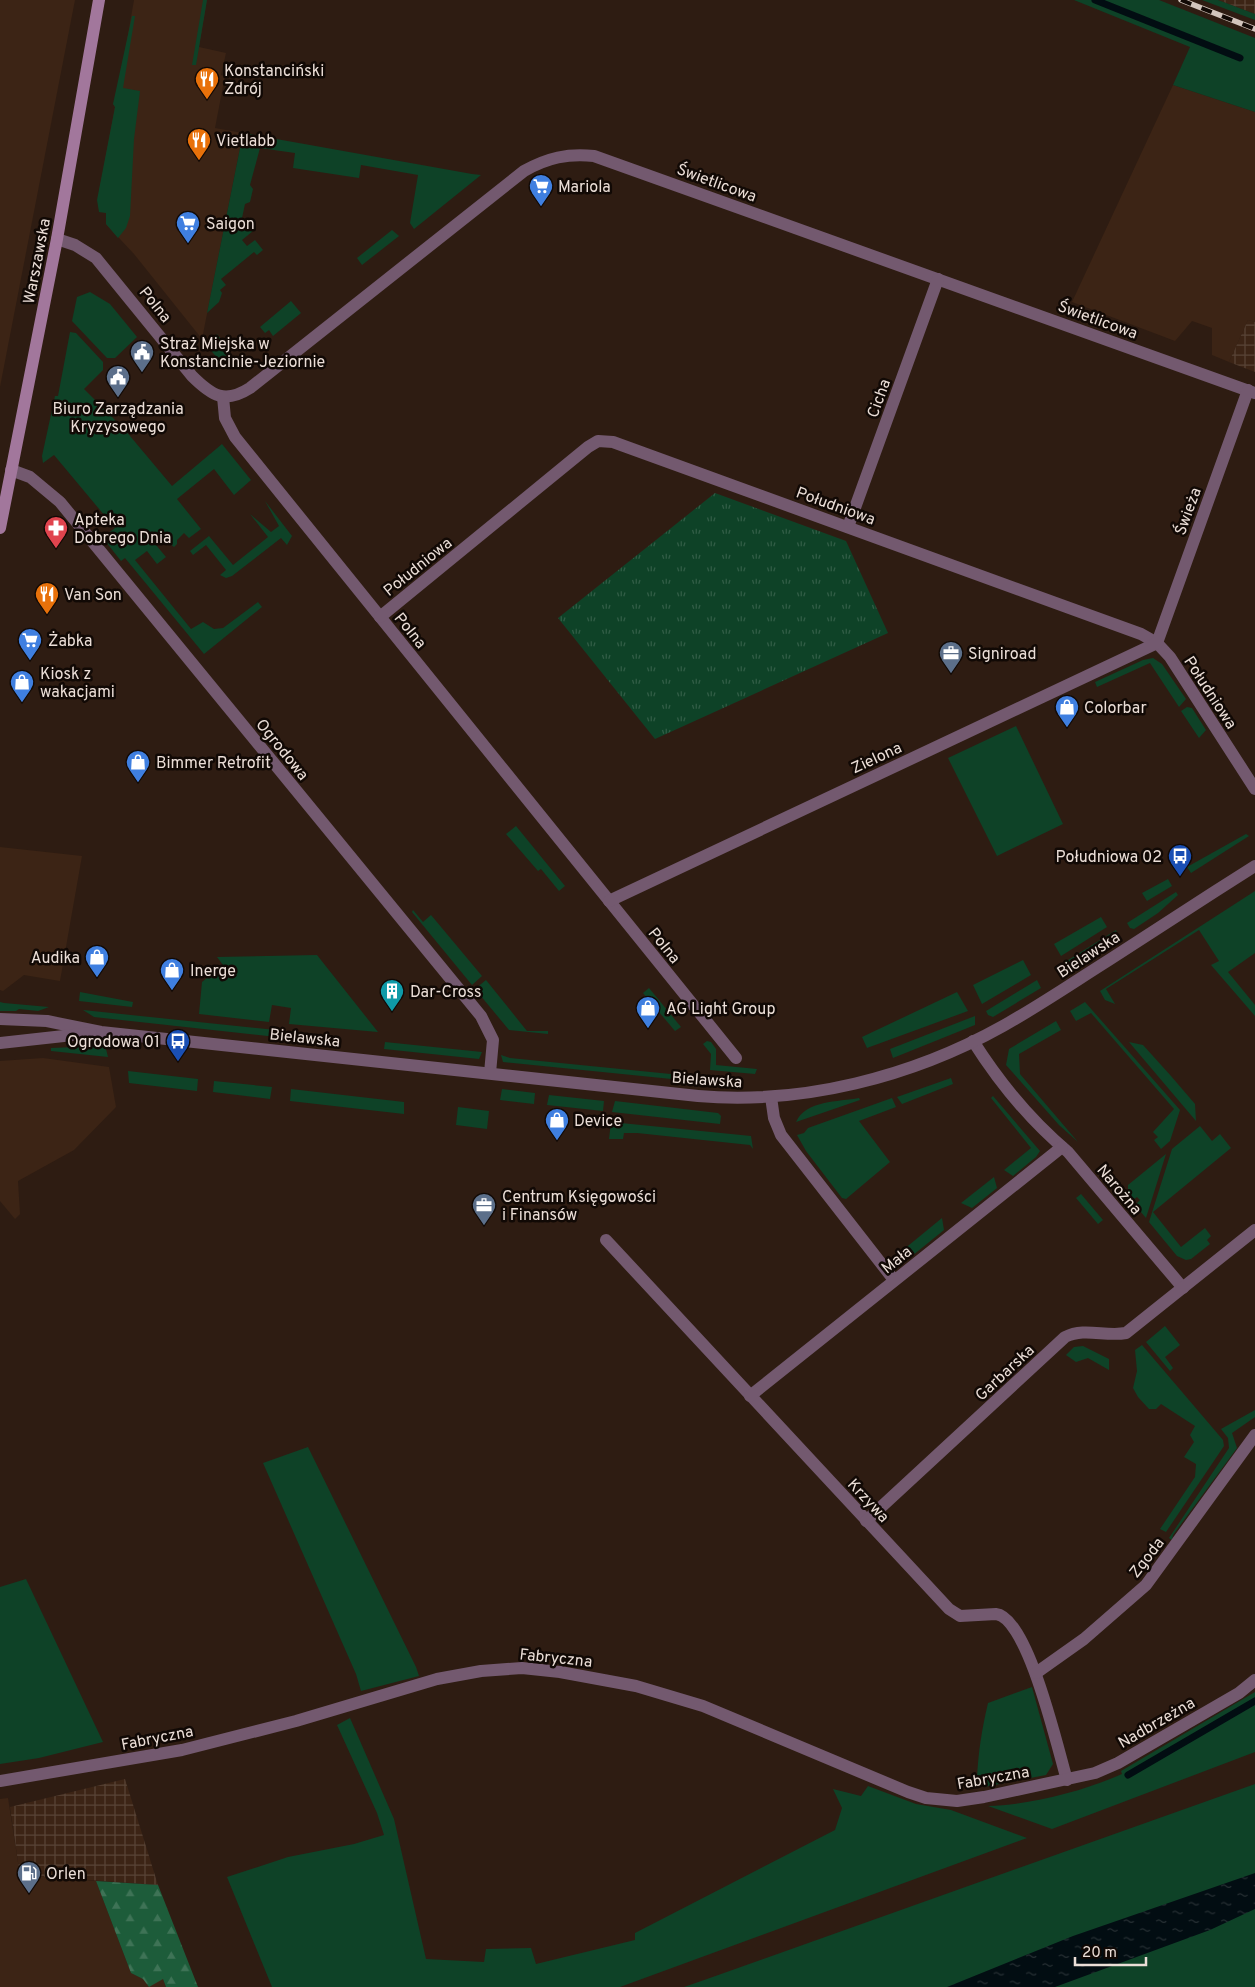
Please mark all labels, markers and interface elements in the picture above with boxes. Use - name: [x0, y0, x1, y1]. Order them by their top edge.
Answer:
- place label: Konstanciński Zdrój: [224, 62, 324, 100]
- restaurant icon: Konstanciński Zdrój: [194, 66, 220, 100]
- restaurant icon: Vietlabb: [186, 127, 212, 161]
- place label: Vietlabb: [216, 132, 275, 152]
- street label: Świetlicowa: [674, 158, 760, 208]
- supermarket icon: Mariola: [528, 173, 554, 207]
- place label: Mariola: [558, 178, 611, 198]
- supermarket icon: Saigon: [175, 210, 201, 244]
- place label: Saigon: [206, 215, 255, 235]
- street label: Warszawska: [20, 217, 56, 306]
- street label: Polna: [134, 283, 175, 327]
- street label: Świetlicowa: [1055, 295, 1141, 345]
- place label: Straż Miejska w Konstancinie-Jeziornie: [160, 335, 325, 373]
- public building icon: Straż Miejska w Konstancinie-Jeziornie: [129, 339, 155, 373]
- public building icon: Biuro Zarządzania Kryzysowego: [105, 364, 131, 398]
- street label: Cicha: [864, 377, 896, 421]
- place label: Biuro Zarządzania Kryzysowego: [52, 400, 184, 438]
- street label: Południowa: [793, 483, 878, 530]
- street label: Świeża: [1169, 484, 1207, 538]
- place label: Apteka Dobrego Dnia: [74, 511, 171, 549]
- pharmacy icon: Apteka Dobrego Dnia: [43, 515, 69, 549]
- street label: Południowa: [380, 534, 457, 601]
- restaurant icon: Van Son: [34, 581, 60, 615]
- place label: Van Son: [64, 586, 122, 606]
- street label: Polna: [389, 609, 430, 653]
- supermarket icon: Żabka: [17, 627, 43, 661]
- place label: Żabka: [48, 631, 92, 652]
- office icon: Signiroad: [938, 640, 964, 674]
- place label: Signiroad: [968, 645, 1036, 665]
- street label: Południowa: [1178, 653, 1240, 733]
- place label: Kiosk z wakacjami: [40, 665, 115, 703]
- shop icon: Kiosk z wakacjami: [9, 669, 35, 703]
- shop icon: Colorbar: [1054, 694, 1080, 728]
- place label: Colorbar: [1084, 699, 1147, 719]
- street label: Ogrodowa: [251, 716, 312, 785]
- street label: Zielona: [848, 738, 905, 779]
- shop icon: Bimmer Retrofit: [125, 749, 151, 783]
- place label: Bimmer Retrofit: [156, 754, 271, 774]
- bus stop icon: Południowa 02: [1167, 843, 1193, 877]
- place label: Południowa 02: [1055, 848, 1162, 868]
- street label: Polna: [643, 924, 684, 968]
- street label: Bielawska: [1054, 928, 1124, 983]
- shop icon: Audika: [84, 944, 110, 978]
- place label: Audika: [31, 949, 80, 969]
- shop icon: Inerge: [159, 957, 185, 991]
- place label: Inerge: [190, 962, 236, 982]
- building icon: Dar-Cross: [379, 978, 405, 1012]
- place label: Dar-Cross: [410, 983, 482, 1003]
- shop icon: AG Light Group: [635, 995, 661, 1029]
- place label: AG Light Group: [666, 1000, 775, 1020]
- street label: Bielawska: [268, 1025, 341, 1053]
- bus stop icon: Ogrodowa 01: [165, 1028, 191, 1062]
- place label: Ogrodowa 01: [67, 1033, 160, 1053]
- street label: Bielawska: [671, 1069, 743, 1093]
- shop icon: Device: [544, 1107, 570, 1141]
- place label: Device: [574, 1112, 622, 1132]
- street label: Narożna: [1092, 1161, 1145, 1220]
- place label: Centrum Księgowości i Finansów: [502, 1188, 656, 1226]
- office icon: Centrum Księgowości i Finansów: [471, 1192, 497, 1226]
- street label: Mała: [878, 1242, 917, 1279]
- street label: Garbarska: [972, 1341, 1039, 1406]
- street label: Krzywa: [842, 1475, 893, 1527]
- street label: Zgoda: [1126, 1534, 1169, 1582]
- street label: Fabryczna: [518, 1645, 593, 1673]
- street label: Nadbrzeżna: [1115, 1694, 1199, 1754]
- street label: Fabryczna: [120, 1722, 195, 1756]
- street label: Fabryczna: [956, 1763, 1031, 1795]
- fuel station icon: Orlen: [16, 1860, 42, 1894]
- place label: Orlen: [46, 1865, 86, 1885]
- scale bar: [1075, 1934, 1146, 1966]
- text: 20 m: [1082, 1944, 1117, 1963]

